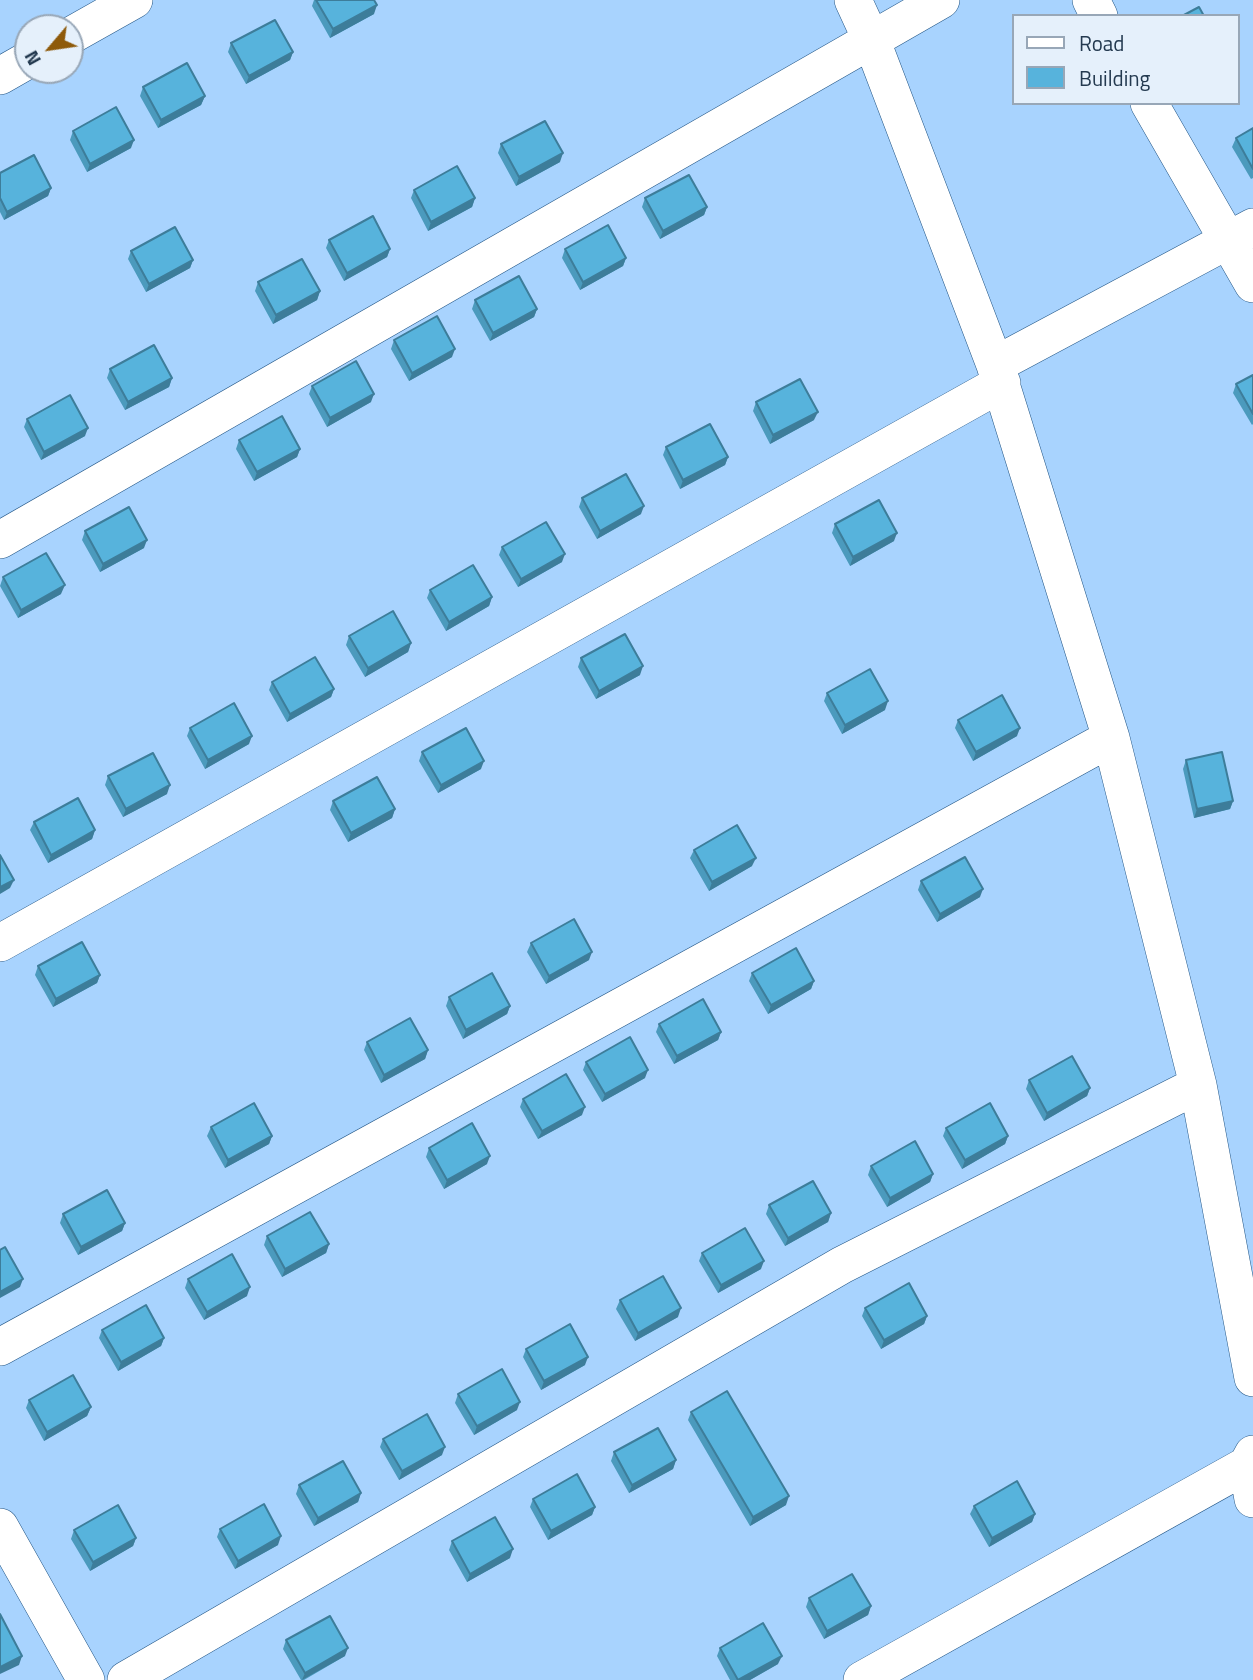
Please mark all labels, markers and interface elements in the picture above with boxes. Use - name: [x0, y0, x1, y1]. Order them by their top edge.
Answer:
- north arrow: [14, 14, 84, 84]
- legend: [1012, 14, 1239, 105]
- text: Road: [1079, 27, 1124, 59]
- text: N: [16, 46, 48, 71]
- text: Building: [1079, 62, 1150, 94]

